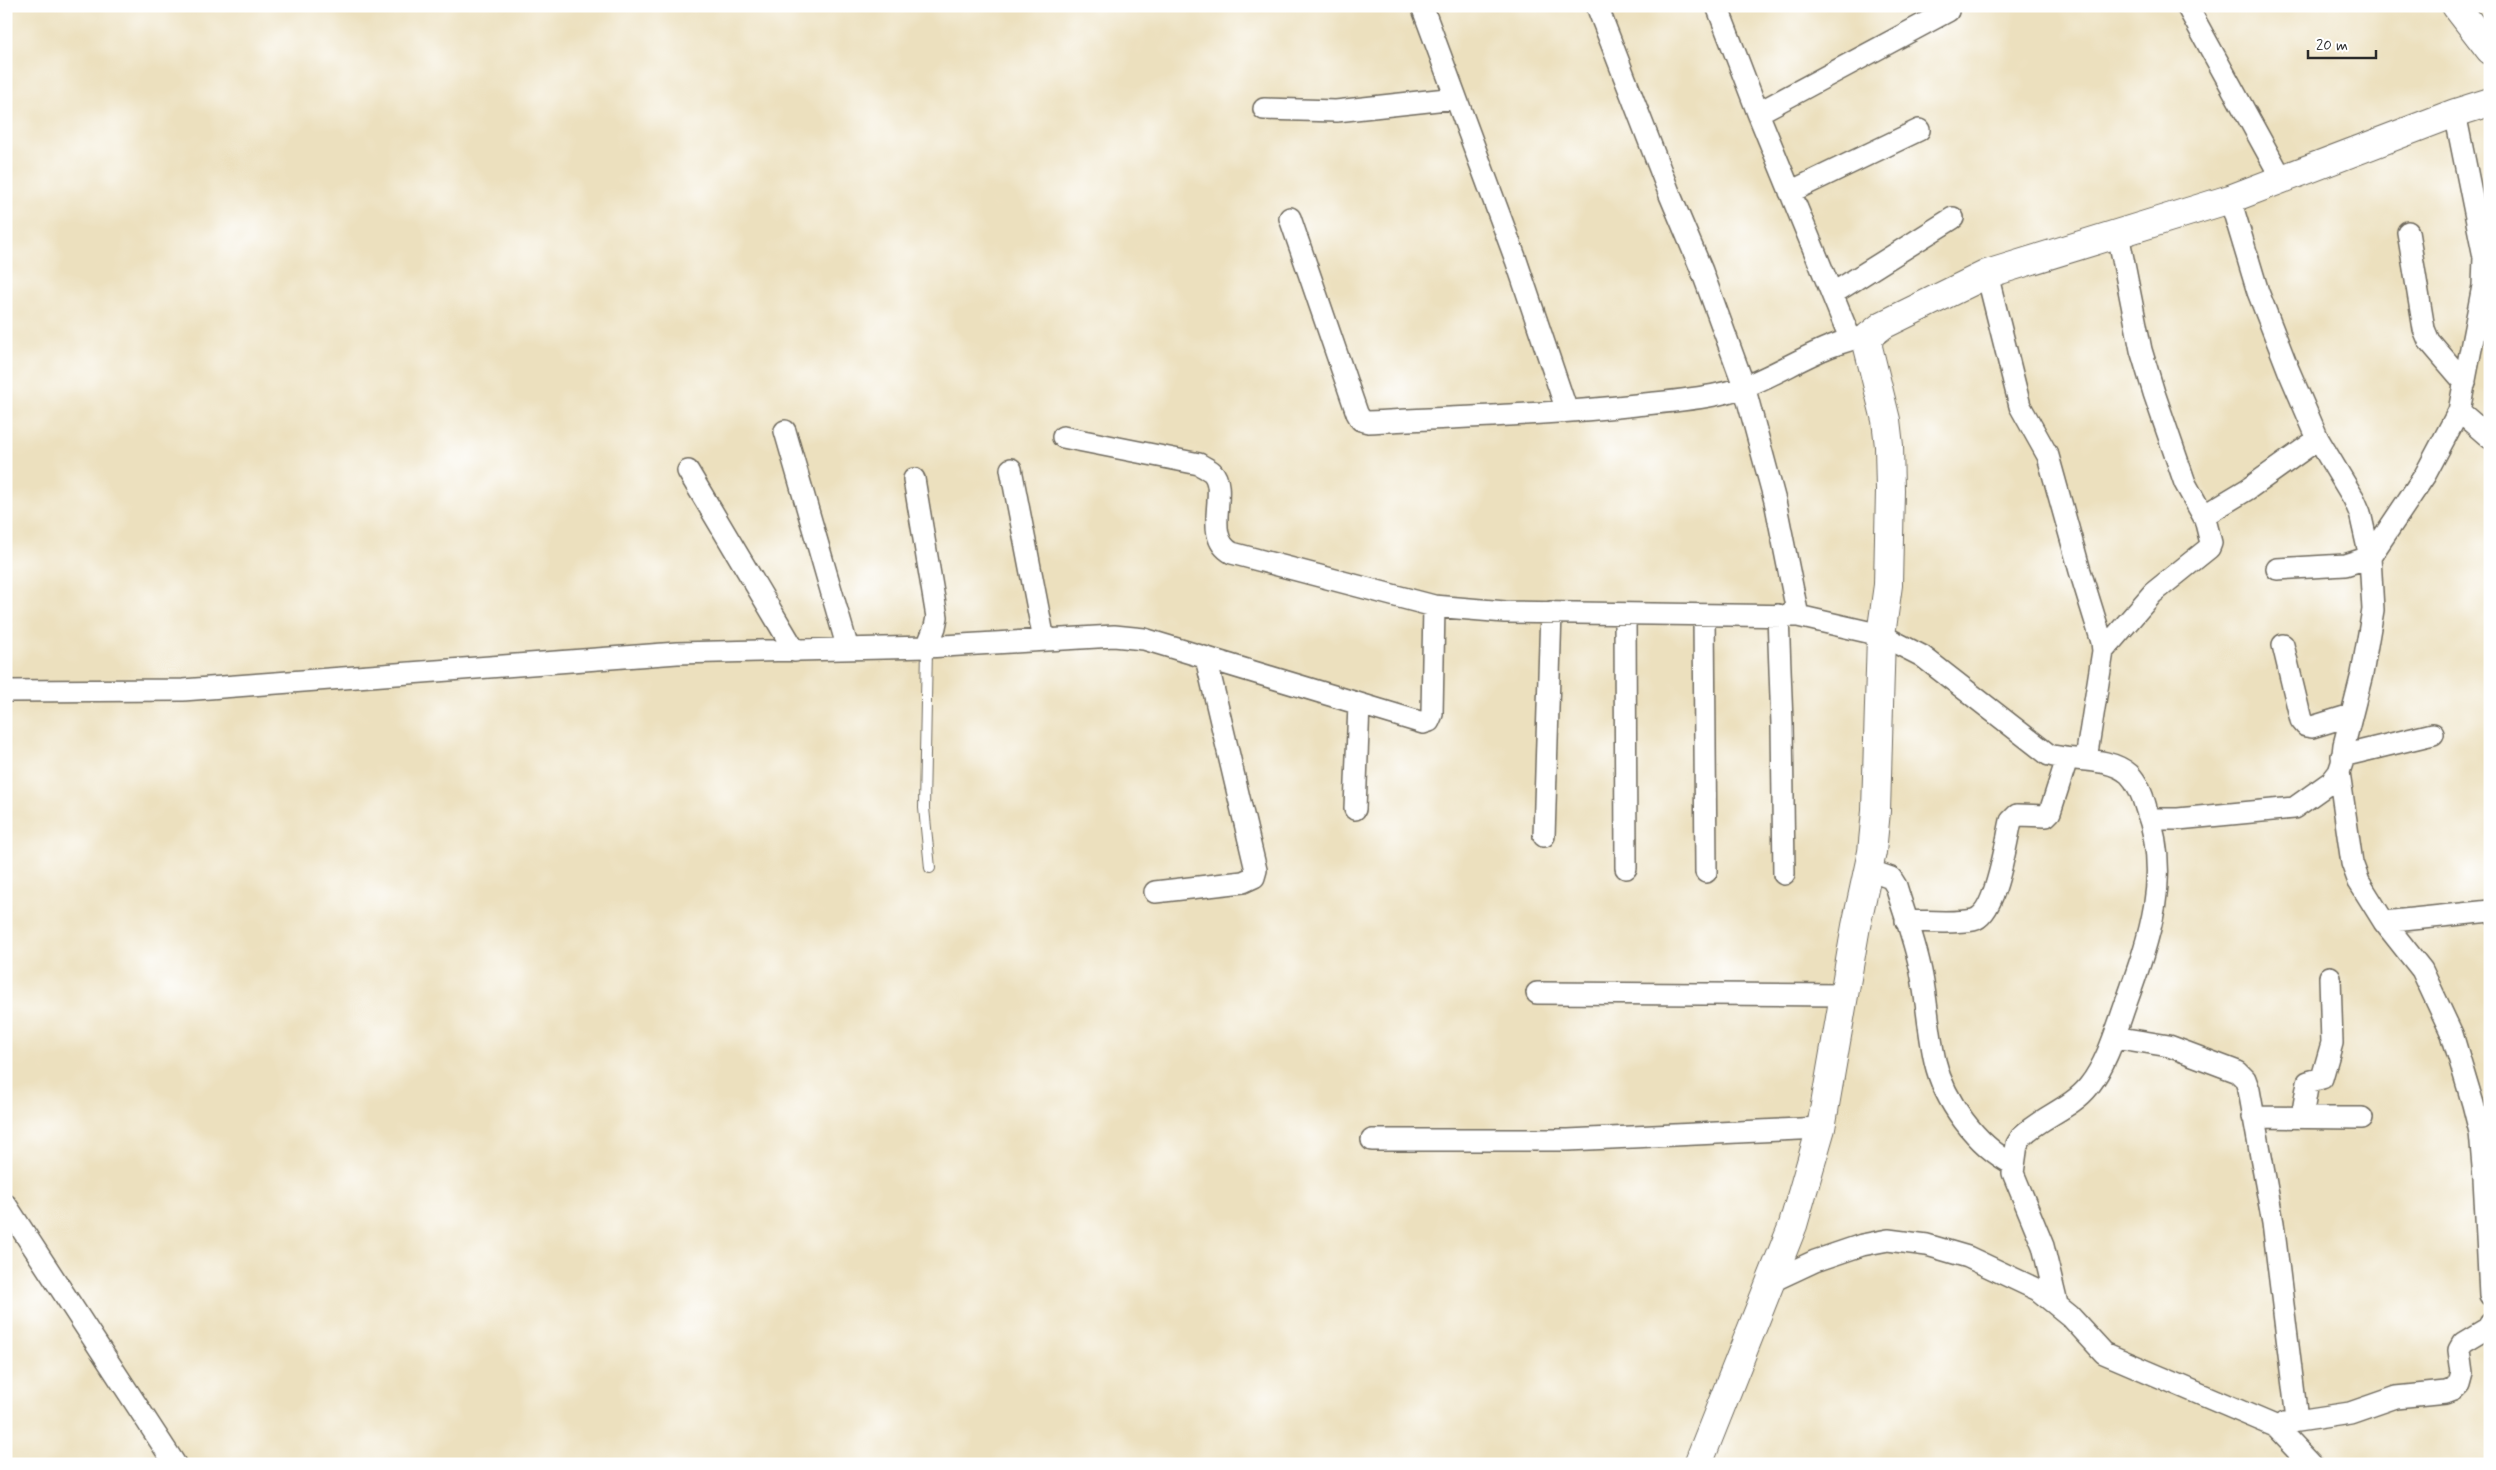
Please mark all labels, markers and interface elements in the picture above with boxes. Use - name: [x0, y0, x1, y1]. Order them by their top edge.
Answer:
- scale bar: [2308, 28, 2376, 60]
- text: 20 m: [2316, 36, 2348, 56]

